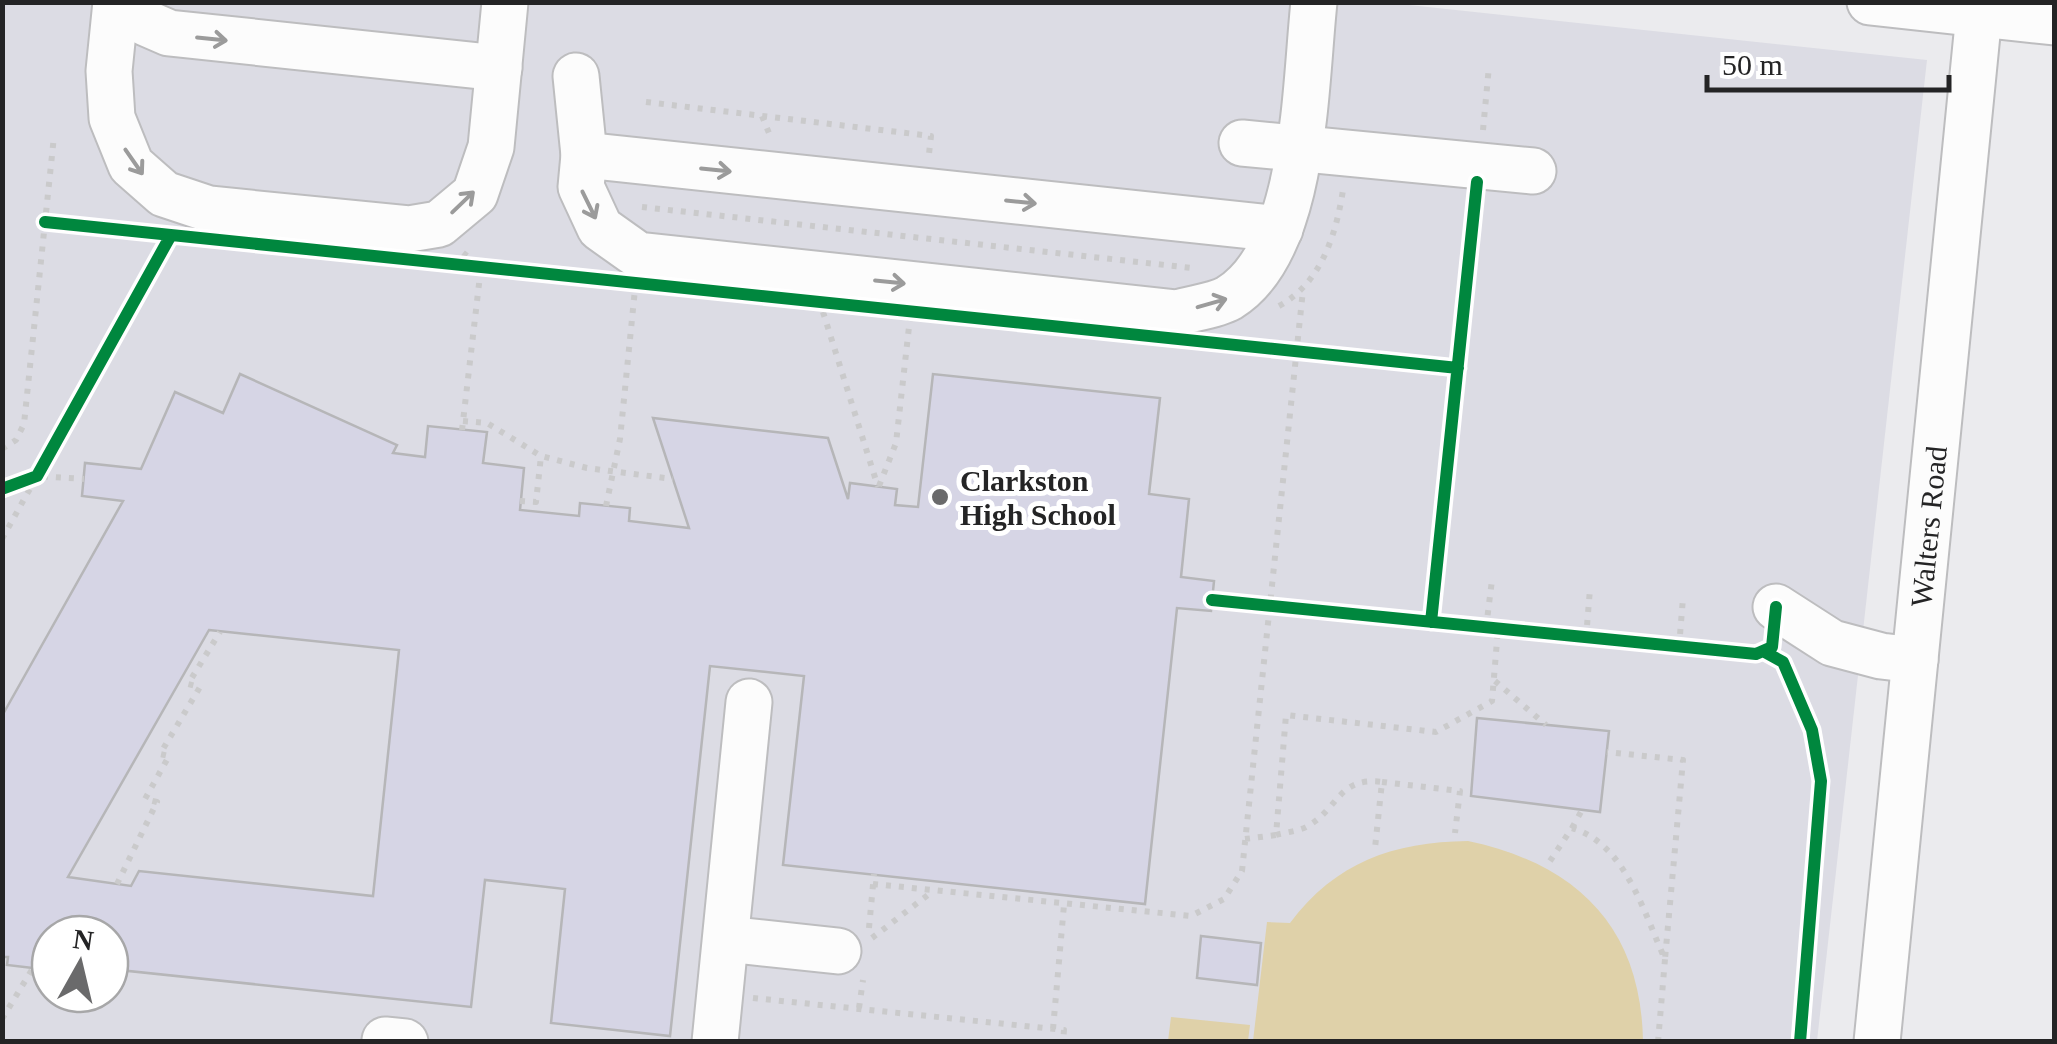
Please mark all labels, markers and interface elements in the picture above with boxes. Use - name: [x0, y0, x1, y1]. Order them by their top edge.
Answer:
- one-way arrow: [195, 30, 227, 49]
- scale bar: [1707, 30, 1950, 92]
- text: 50 m: [1722, 48, 1783, 81]
- one-way arrow: [123, 148, 144, 175]
- one-way arrow: [699, 161, 732, 180]
- one-way arrow: [451, 190, 475, 214]
- one-way arrow: [581, 190, 600, 220]
- one-way arrow: [1005, 193, 1037, 212]
- one-way arrow: [874, 273, 906, 292]
- one-way arrow: [1196, 293, 1227, 311]
- street label: Walters Road: [1904, 444, 1953, 609]
- place label: Clarkston High School: [960, 464, 1116, 531]
- marker: Clarkston High School: [929, 486, 951, 508]
- north arrow: [30, 914, 130, 1014]
- text: N: [71, 923, 96, 956]

